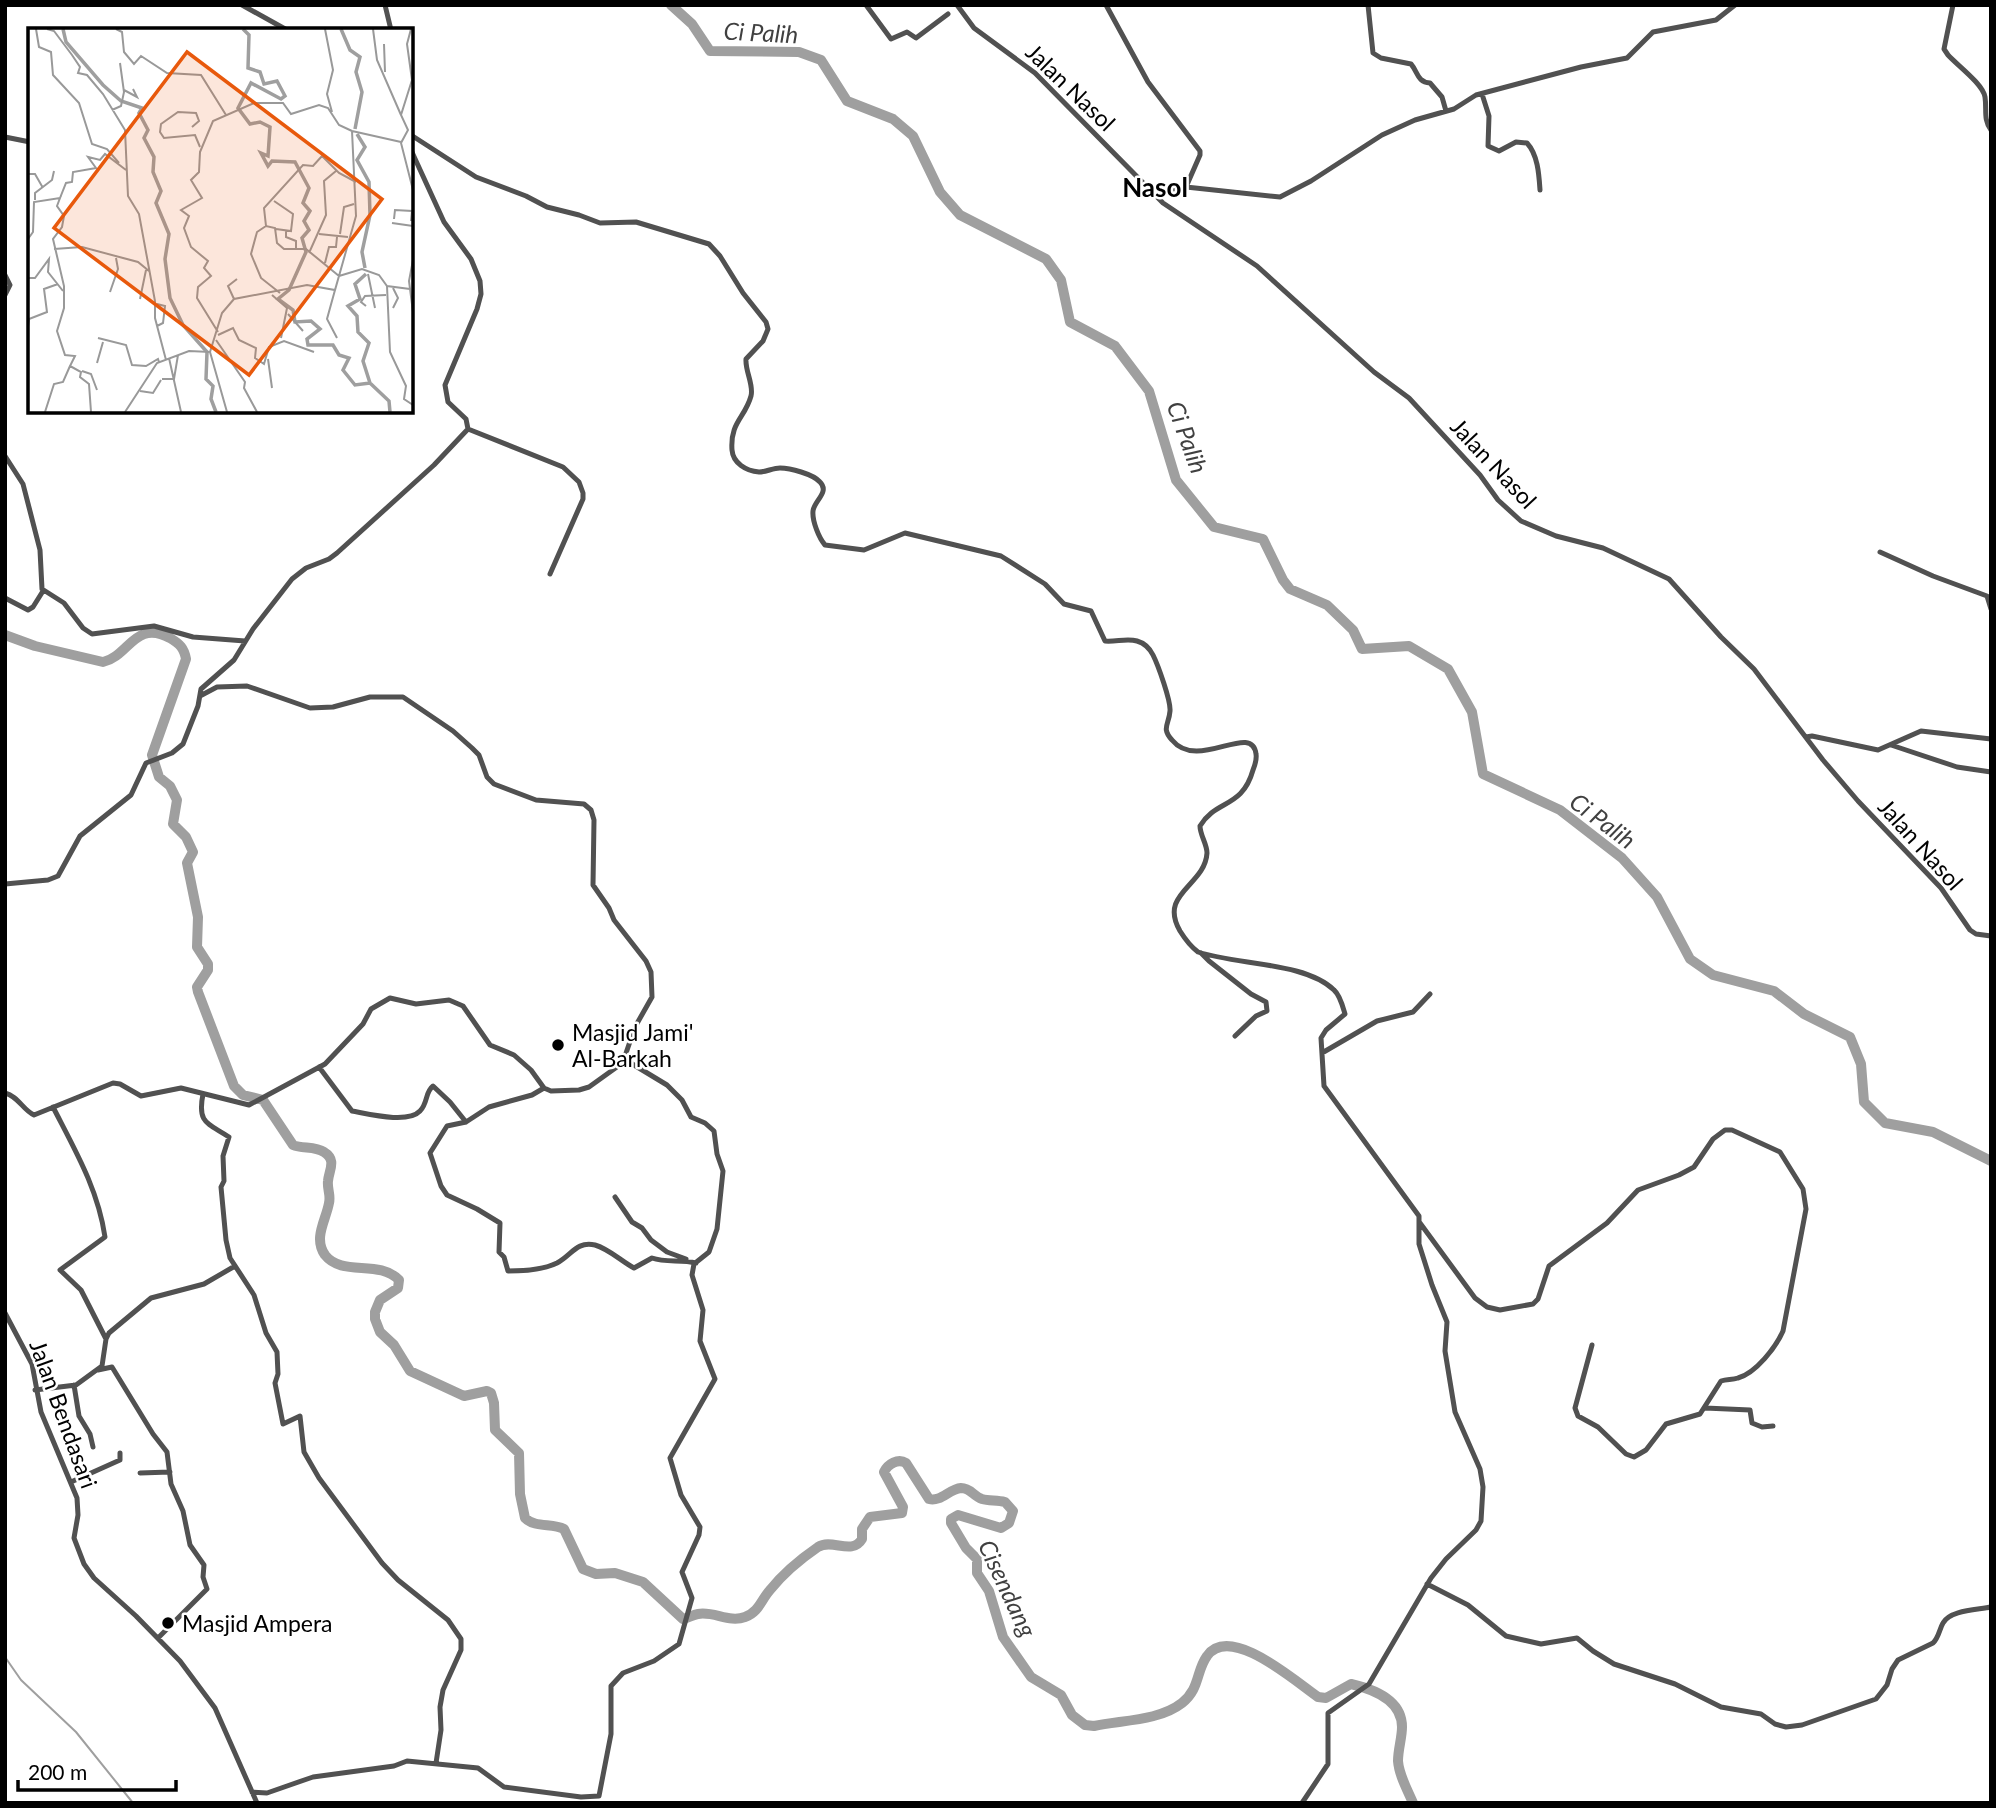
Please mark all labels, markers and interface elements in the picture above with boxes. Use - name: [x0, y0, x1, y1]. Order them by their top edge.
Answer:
- water label: Ci Palih: [723, 16, 799, 48]
- inset map: [28, 28, 413, 413]
- street label: Jalan Nasol: [1021, 38, 1121, 136]
- district label: Nasol: [1122, 171, 1188, 203]
- water label: Ci Palih: [1162, 397, 1214, 477]
- street label: Jalan Nasol: [1445, 412, 1543, 514]
- water label: Ci Palih: [1564, 786, 1642, 854]
- street label: Jalan Nasol: [1873, 793, 1969, 895]
- place label: Masjid Jami' Al-Barkah: [572, 1018, 693, 1072]
- marker: Masjid Jami' Al-Barkah: [550, 1037, 566, 1053]
- street label: Jalan Bendasari: [24, 1336, 104, 1492]
- water label: Cisendang: [973, 1535, 1043, 1641]
- place label: Masjid Ampera: [182, 1609, 333, 1637]
- marker: Masjid Ampera: [160, 1615, 176, 1631]
- scale bar: [18, 1748, 175, 1792]
- text: 200 m: [28, 1759, 87, 1784]

